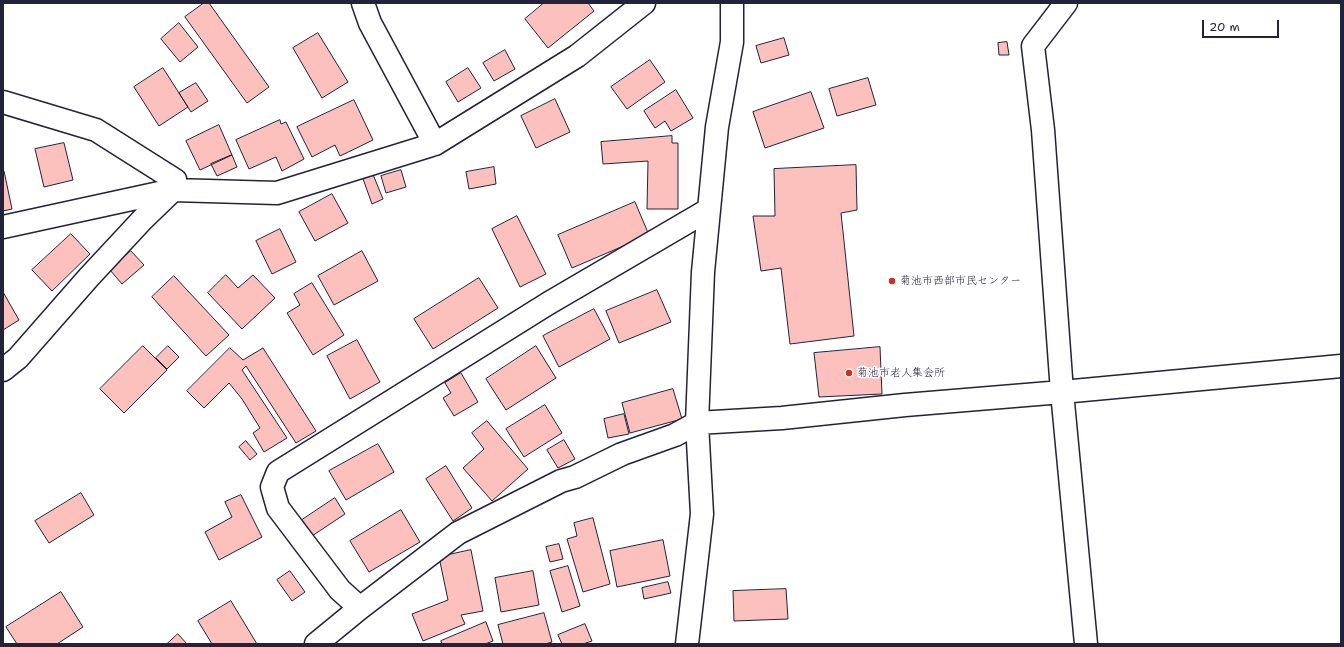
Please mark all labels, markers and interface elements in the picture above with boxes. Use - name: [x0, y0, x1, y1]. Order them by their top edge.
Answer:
- scale bar: [1204, 12, 1281, 38]
- text: 20 m: [1209, 19, 1240, 35]
- place label: 菊池市西部市民センター: [900, 274, 1021, 288]
- marker: 菊池市西部市民センター: [887, 276, 897, 286]
- place label: 菊池市老人集会所: [857, 366, 945, 380]
- marker: 菊池市老人集会所: [844, 368, 854, 378]

